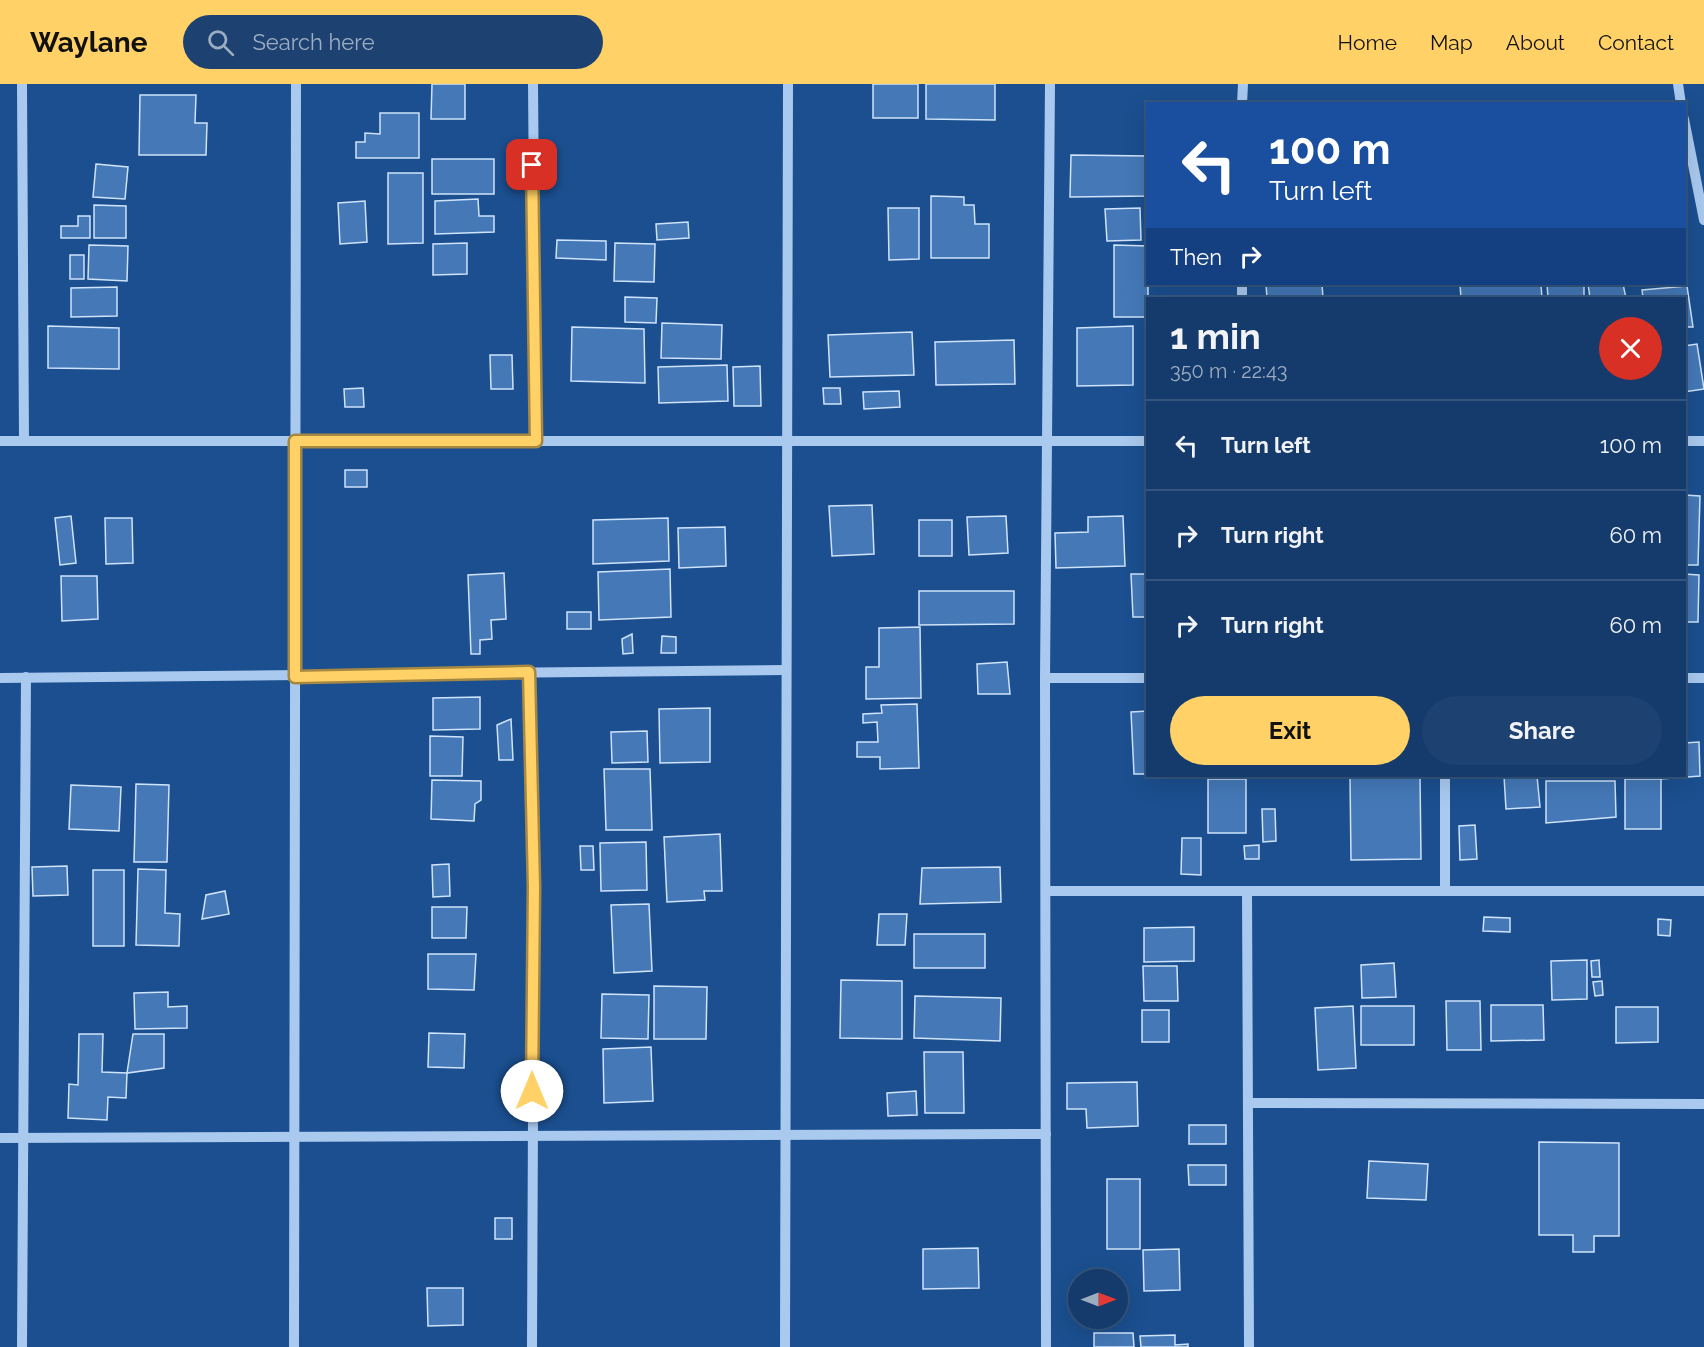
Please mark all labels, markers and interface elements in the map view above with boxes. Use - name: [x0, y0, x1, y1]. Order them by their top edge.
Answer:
- search box: [183, 15, 603, 69]
- text: Waylane: [30, 26, 147, 59]
- icon: search: [204, 26, 237, 59]
- text: Search here: [252, 29, 375, 55]
- text: Home: [1338, 30, 1397, 55]
- text: Map: [1430, 30, 1473, 55]
- text: About: [1506, 30, 1565, 55]
- text: Contact: [1598, 30, 1674, 55]
- text: 100 m: [1269, 125, 1391, 174]
- icon: left: [1170, 126, 1248, 204]
- pin: [506, 139, 557, 190]
- icon: arrive: [515, 148, 548, 181]
- text: Turn left: [1269, 175, 1372, 206]
- icon: right: [1234, 240, 1267, 273]
- text: Then: [1170, 244, 1222, 270]
- text: 1 min: [1170, 315, 1261, 357]
- button: close: [1599, 317, 1662, 380]
- text: 350 m · 22:43: [1170, 359, 1287, 383]
- icon: left: [1170, 429, 1203, 462]
- text: Turn left: [1221, 432, 1311, 458]
- text: 100 m: [1600, 432, 1662, 458]
- icon: right: [1170, 519, 1203, 552]
- text: Turn right: [1221, 522, 1324, 548]
- text: 60 m: [1609, 522, 1662, 548]
- icon: right: [1170, 609, 1203, 642]
- text: Turn right: [1221, 612, 1324, 638]
- text: 60 m: [1609, 612, 1662, 638]
- button: Exit: [1170, 696, 1410, 765]
- button: Share: [1422, 696, 1662, 765]
- position arrow: [500, 1059, 564, 1123]
- north arrow: [1068, 1269, 1128, 1329]
- map controls: [1068, 1269, 1128, 1329]

